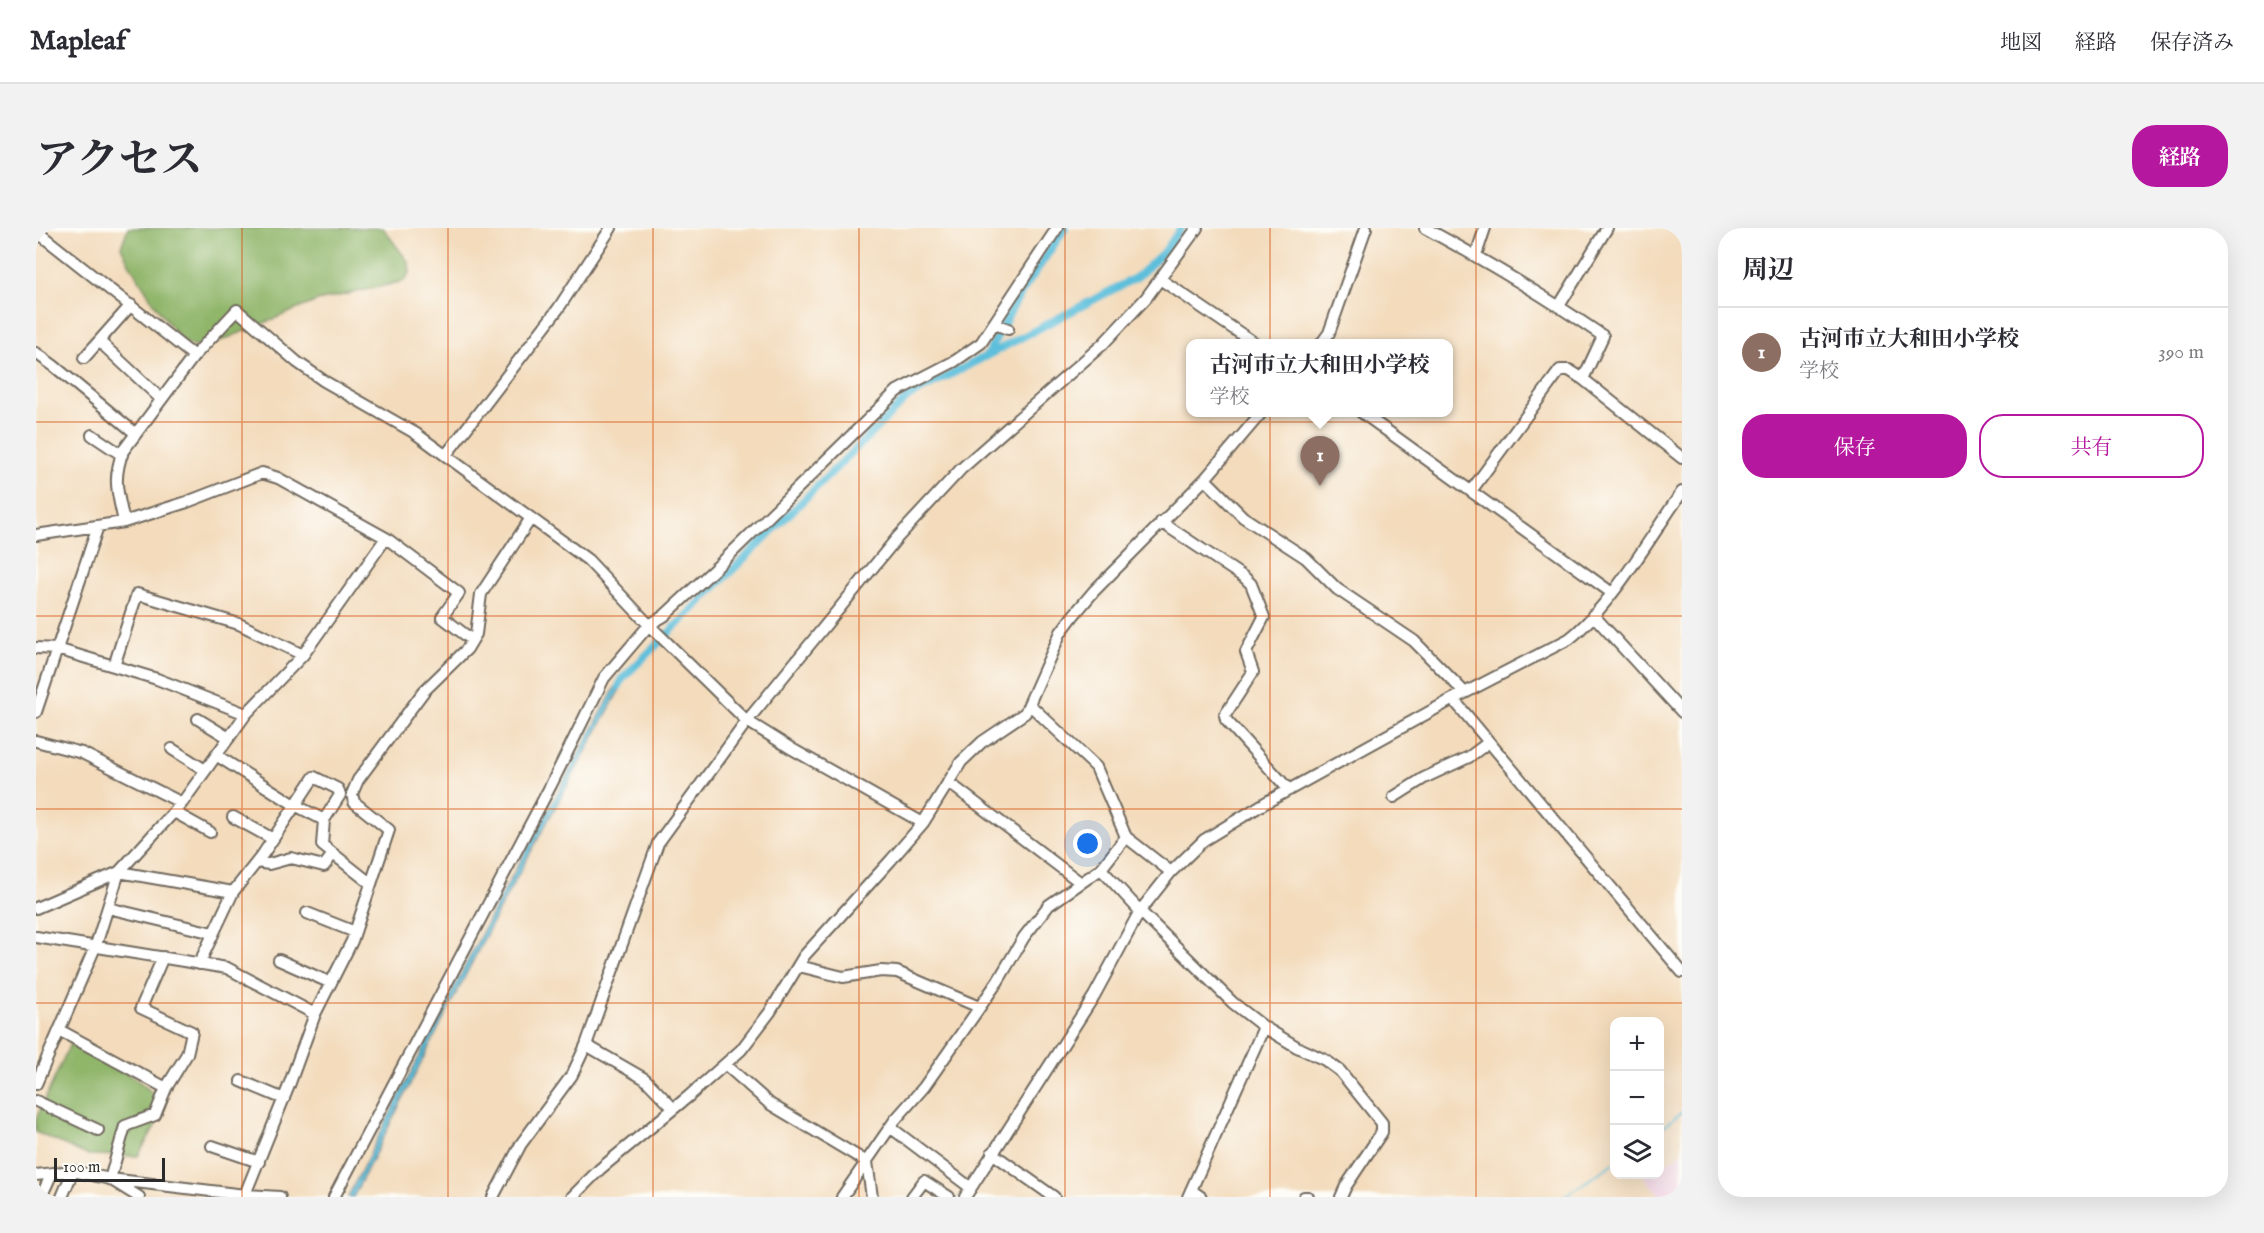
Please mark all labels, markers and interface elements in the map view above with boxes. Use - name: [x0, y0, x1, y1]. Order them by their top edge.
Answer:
- text: Mapleaf: [30, 24, 126, 59]
- text: 地図: [2000, 30, 2042, 57]
- text: 経路: [2075, 30, 2117, 57]
- text: 保存済み: [2150, 30, 2234, 57]
- button: 経路: [2132, 125, 2228, 187]
- text: アクセス: [36, 135, 203, 188]
- text: 周辺: [1742, 254, 1794, 287]
- text: 古河市立大和田小学校: [1799, 326, 2019, 354]
- popup: [1186, 339, 1453, 417]
- text: 1: [1758, 340, 1765, 365]
- text: 390 m: [2158, 340, 2204, 365]
- text: 古河市立大和田小学校: [1209, 352, 1430, 380]
- text: 学校: [1799, 359, 1839, 384]
- text: 学校: [1209, 385, 1249, 410]
- button: 保存: [1742, 414, 1967, 478]
- button: 共有: [1979, 414, 2204, 478]
- pin: 1: [1300, 436, 1340, 486]
- your location: [1073, 829, 1102, 858]
- map controls: [1610, 1017, 1664, 1179]
- button: +: [1610, 1017, 1664, 1071]
- button: −: [1610, 1071, 1664, 1125]
- button: layers: [1610, 1125, 1664, 1179]
- scale bar: [54, 1155, 165, 1182]
- text: 100 m: [63, 1158, 100, 1178]

